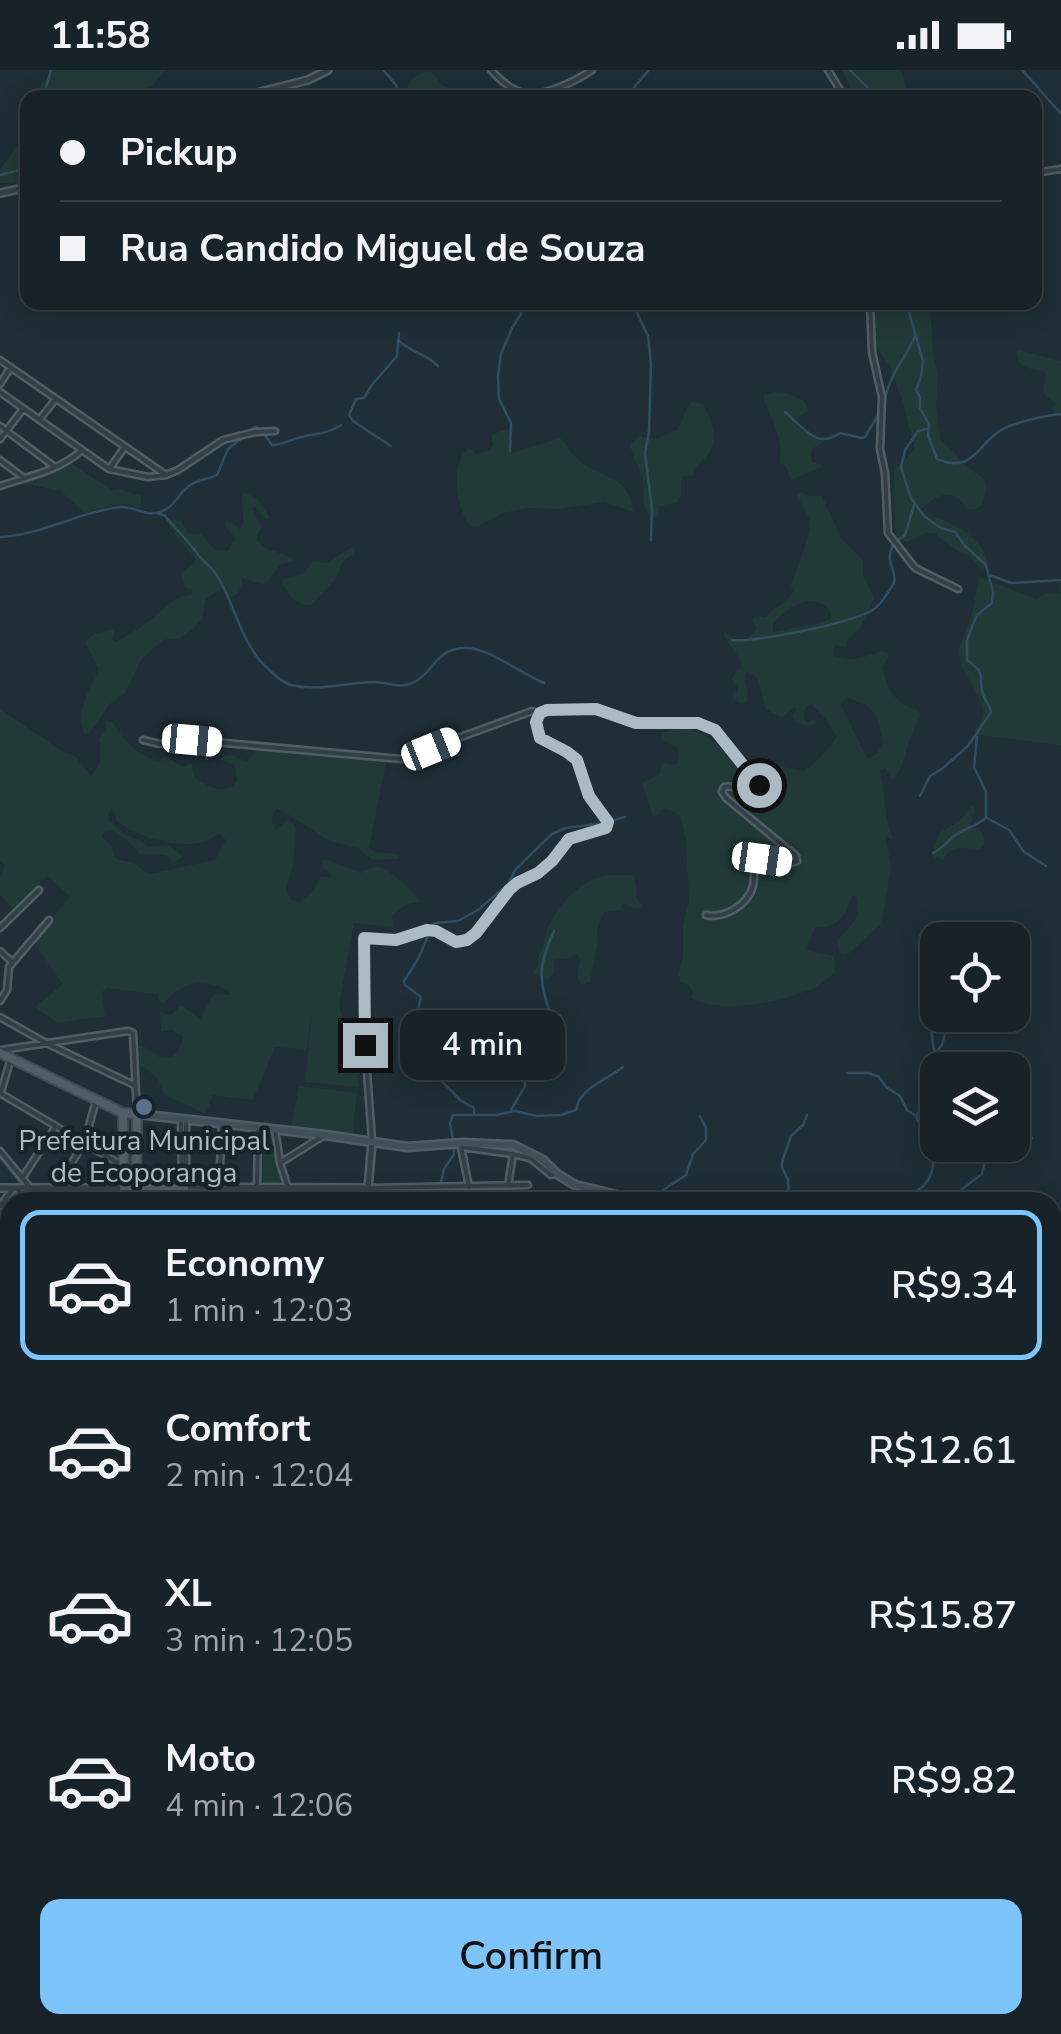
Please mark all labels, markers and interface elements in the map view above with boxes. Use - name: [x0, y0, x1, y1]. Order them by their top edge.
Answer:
- text: 11:58: [50, 10, 151, 61]
- text: Pickup: [120, 127, 238, 178]
- text: Rua Candido Miguel de Souza: [120, 223, 645, 274]
- car: [161, 722, 223, 758]
- car: [398, 724, 464, 774]
- route start: [737, 763, 782, 808]
- car: [730, 840, 794, 878]
- map controls: [920, 922, 1030, 1162]
- button: locate: [920, 922, 1030, 1032]
- callout: 4 min: [400, 1010, 565, 1080]
- route end: [343, 1023, 388, 1068]
- text: 4 min: [442, 1023, 523, 1066]
- button: layers: [920, 1052, 1030, 1162]
- marker: Prefeitura Municipal de Ecoporanga: [133, 1096, 155, 1118]
- place label: Prefeitura Municipal de Ecoporanga: [19, 1122, 270, 1192]
- text: Economy: [165, 1238, 324, 1289]
- icon: car: [45, 1240, 135, 1330]
- text: R$9.34: [891, 1260, 1017, 1311]
- text: 1 min · 12:03: [165, 1289, 353, 1332]
- text: Comfort: [165, 1403, 310, 1454]
- icon: car: [45, 1405, 135, 1495]
- text: R$12.61: [868, 1425, 1017, 1476]
- text: 2 min · 12:04: [165, 1454, 353, 1497]
- text: XL: [165, 1568, 212, 1619]
- icon: car: [45, 1570, 135, 1660]
- text: R$15.87: [868, 1590, 1017, 1641]
- text: 3 min · 12:05: [165, 1619, 353, 1662]
- text: Moto: [165, 1733, 256, 1784]
- icon: car: [45, 1735, 135, 1825]
- text: R$9.82: [891, 1755, 1017, 1806]
- text: 4 min · 12:06: [165, 1784, 353, 1827]
- button: Confirm: [40, 1899, 1022, 2014]

